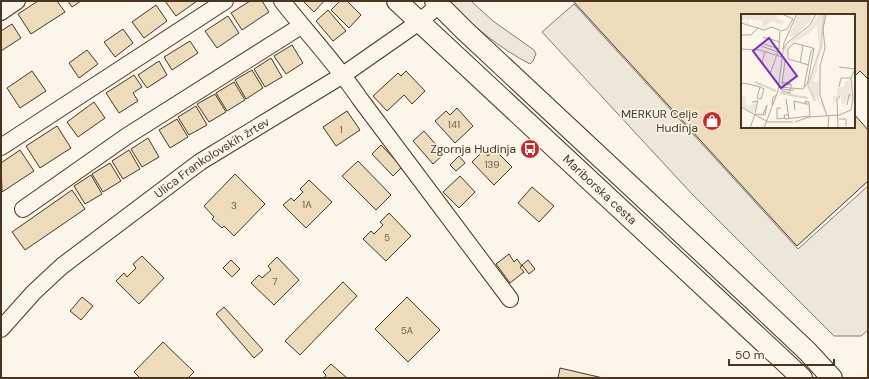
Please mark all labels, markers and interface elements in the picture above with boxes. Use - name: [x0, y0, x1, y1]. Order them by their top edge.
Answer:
- inset map: [741, 14, 855, 128]
- place label: MERKUR Celje Hudinja: [621, 106, 698, 136]
- shop icon: MERKUR Celje Hudinja: [701, 110, 723, 132]
- street label: Ulica Frankolovskih žrtev: [151, 113, 273, 202]
- house number: 141: [448, 118, 460, 131]
- house number: 1: [339, 123, 343, 136]
- bus stop icon: Zgornja Hudinja: [519, 138, 541, 160]
- place label: Zgornja Hudinja: [430, 141, 516, 157]
- street label: Mariborska cesta: [559, 151, 640, 228]
- house number: 139: [484, 158, 500, 171]
- house number: 1A: [302, 198, 312, 211]
- house number: 3: [231, 199, 237, 212]
- house number: 5: [384, 231, 390, 244]
- house number: 7: [272, 275, 278, 288]
- house number: 5A: [401, 324, 414, 337]
- scale bar: [729, 341, 834, 367]
- text: 50 m: [735, 347, 764, 363]

